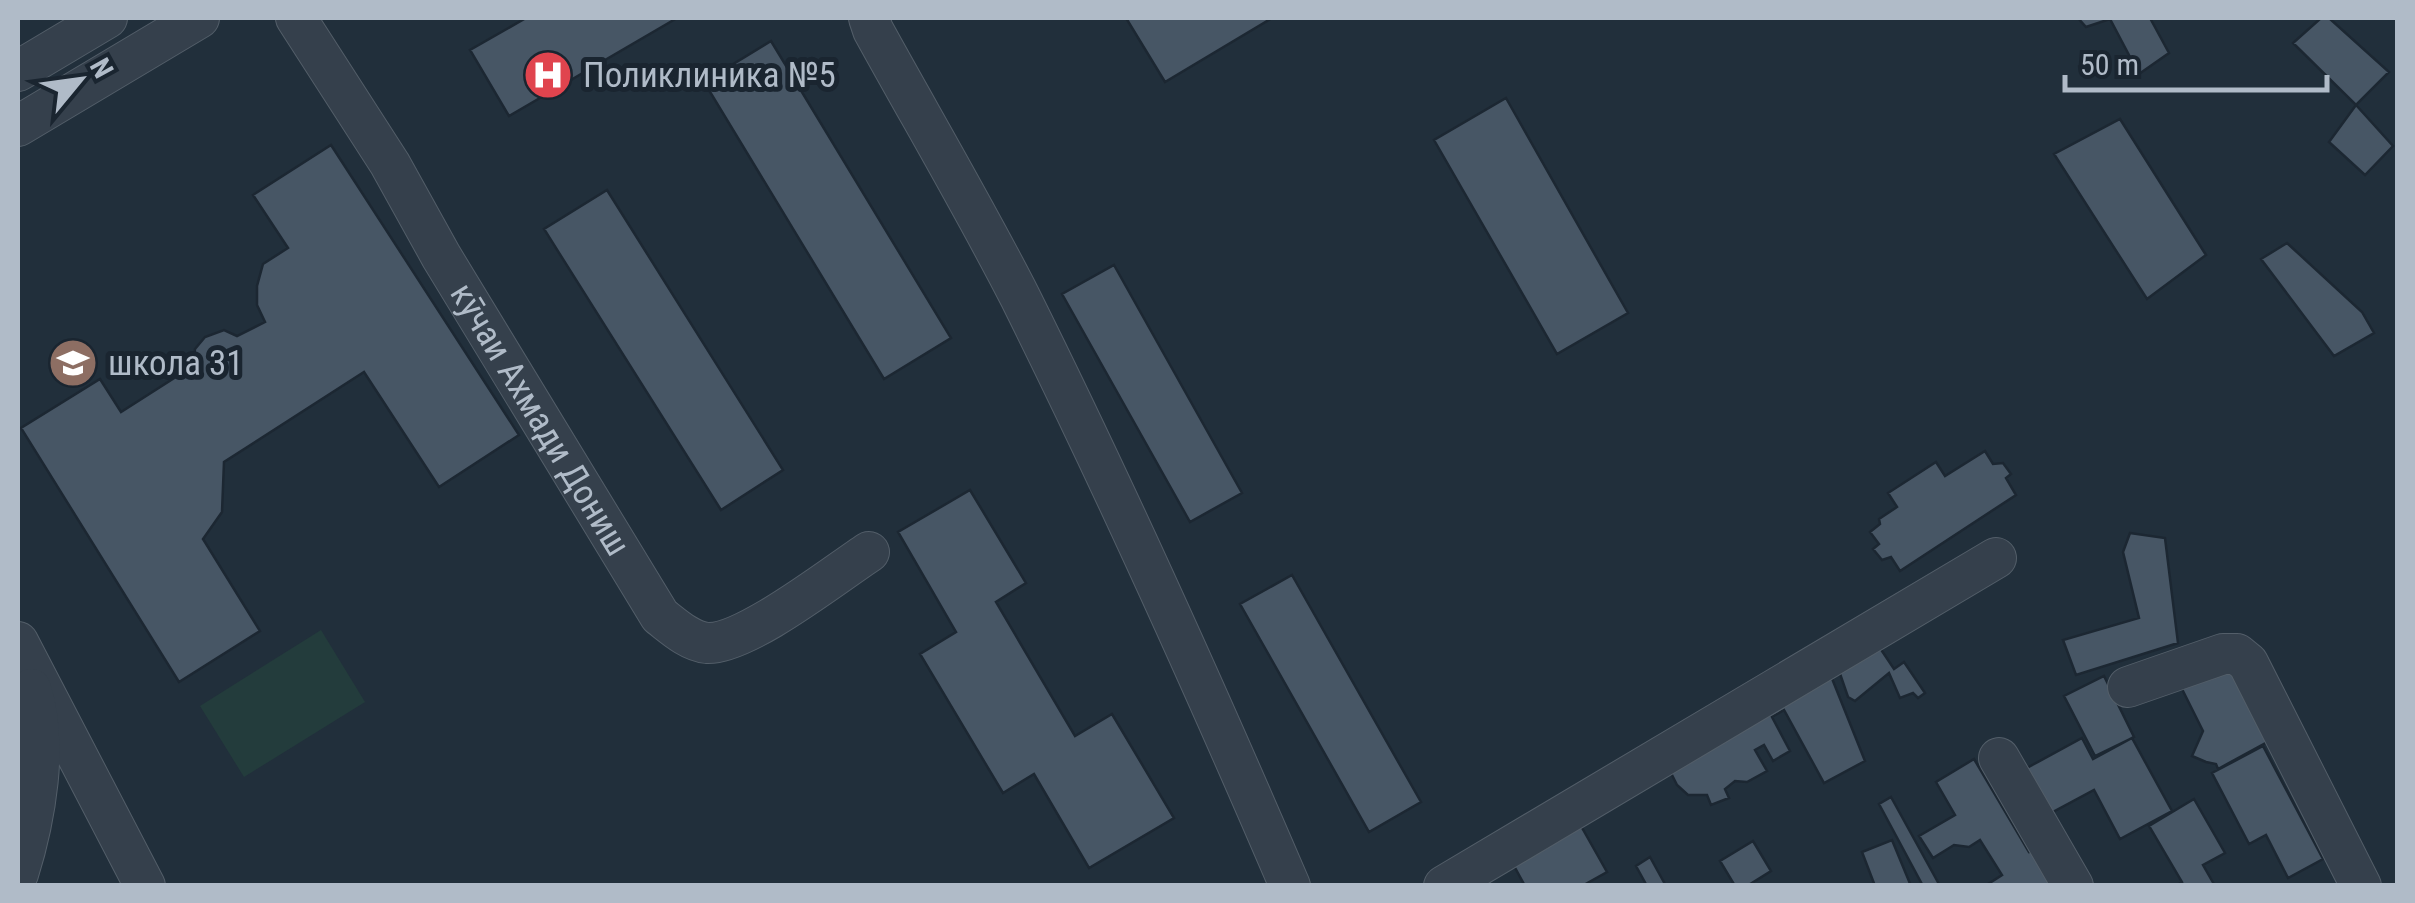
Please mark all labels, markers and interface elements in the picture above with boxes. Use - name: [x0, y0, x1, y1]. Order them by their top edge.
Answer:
- north arrow: [30, 30, 130, 130]
- scale bar: [2065, 30, 2328, 92]
- text: 50 m: [2080, 47, 2139, 82]
- hospital icon: Поликлиника №5: [522, 49, 574, 101]
- text: N: [83, 53, 120, 84]
- place label: Поликлиника №5: [583, 55, 836, 96]
- street label: кӯчаи Ахмади Дониш: [441, 276, 638, 563]
- school or university icon: школа 31: [47, 337, 99, 389]
- place label: школа 31: [108, 343, 244, 384]

